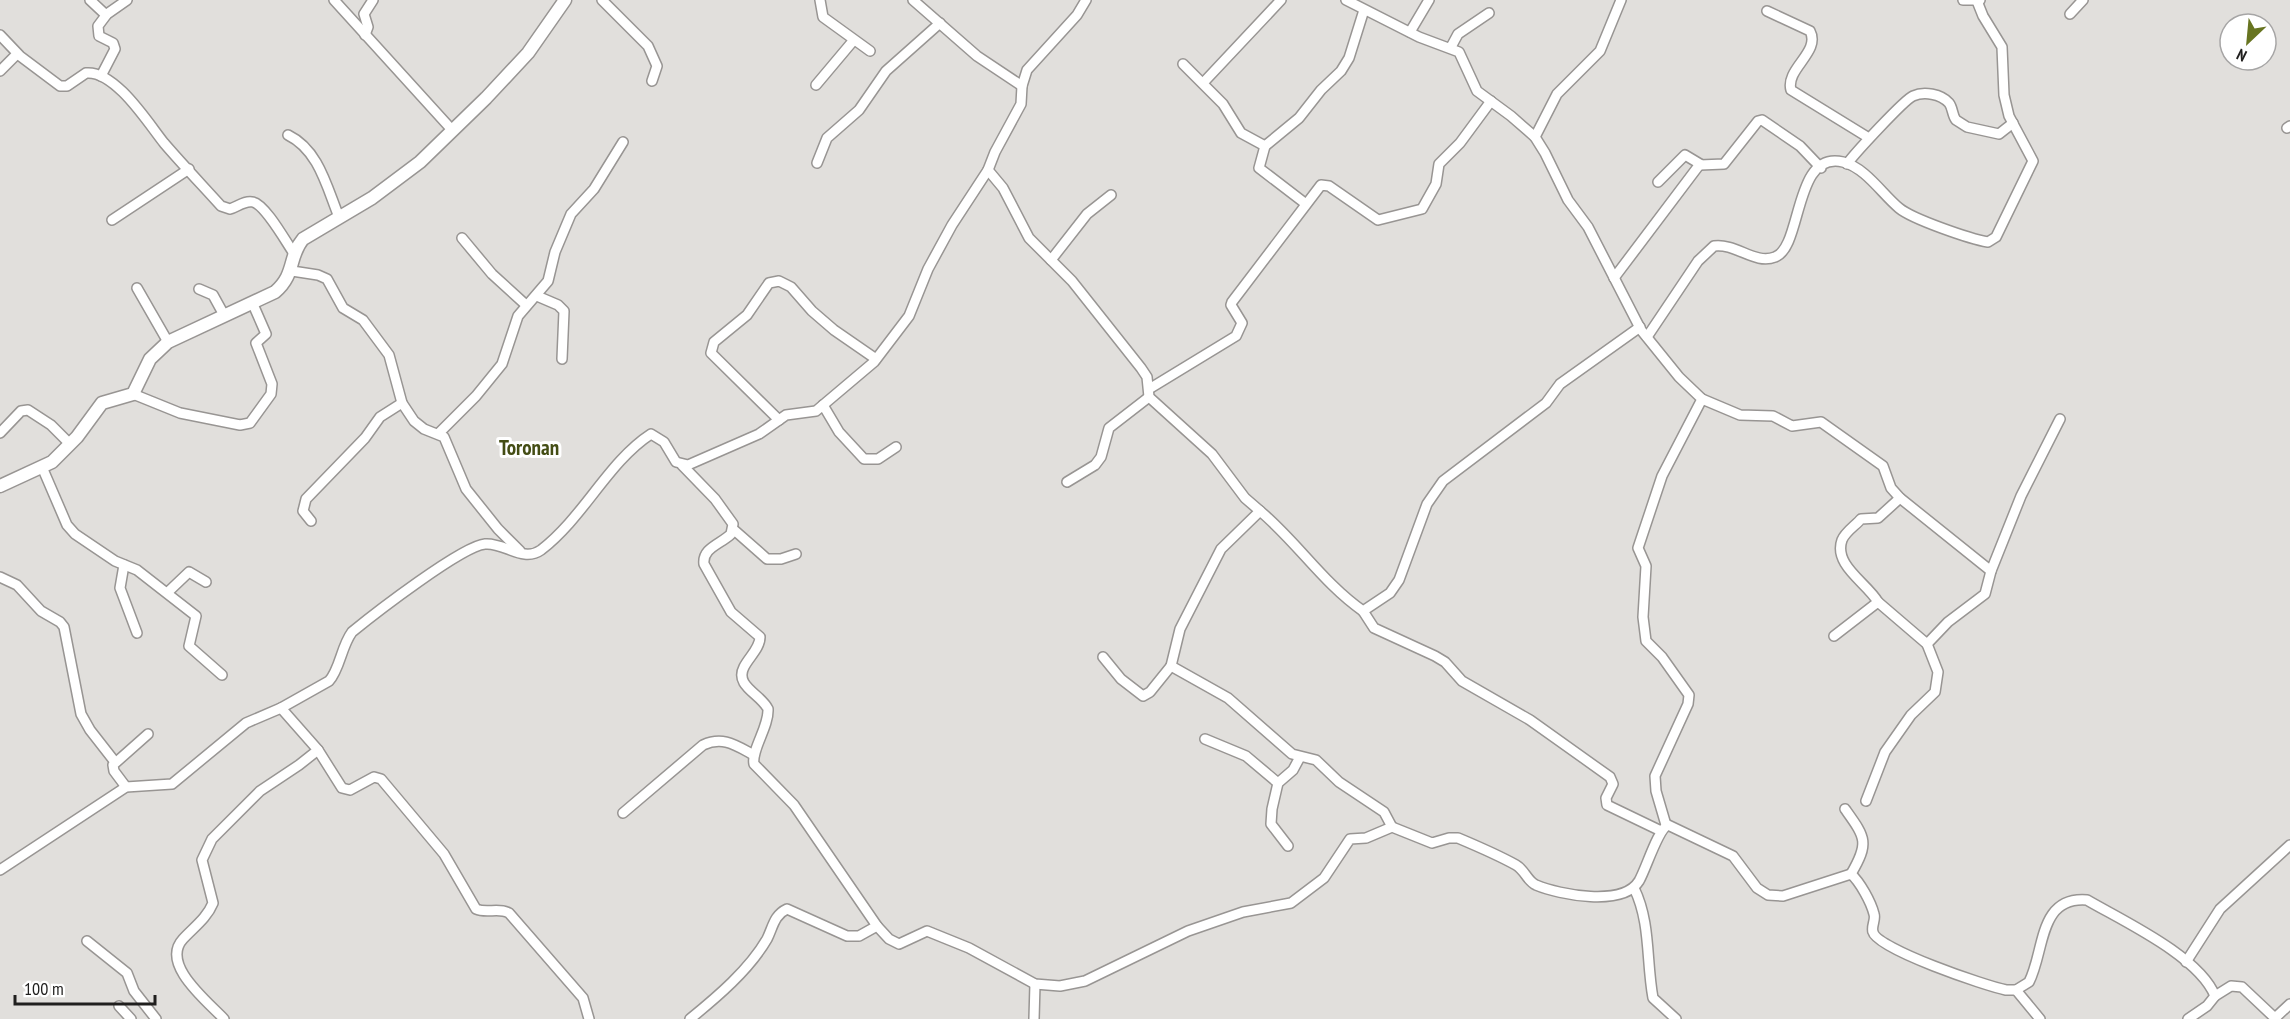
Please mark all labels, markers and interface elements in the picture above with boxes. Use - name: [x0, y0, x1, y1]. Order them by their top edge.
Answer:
- north arrow: [2218, 12, 2278, 72]
- text: N: [2233, 45, 2250, 66]
- district label: Toronan: [499, 434, 559, 461]
- scale bar: [15, 968, 154, 1006]
- text: 100 m: [24, 977, 64, 1000]

